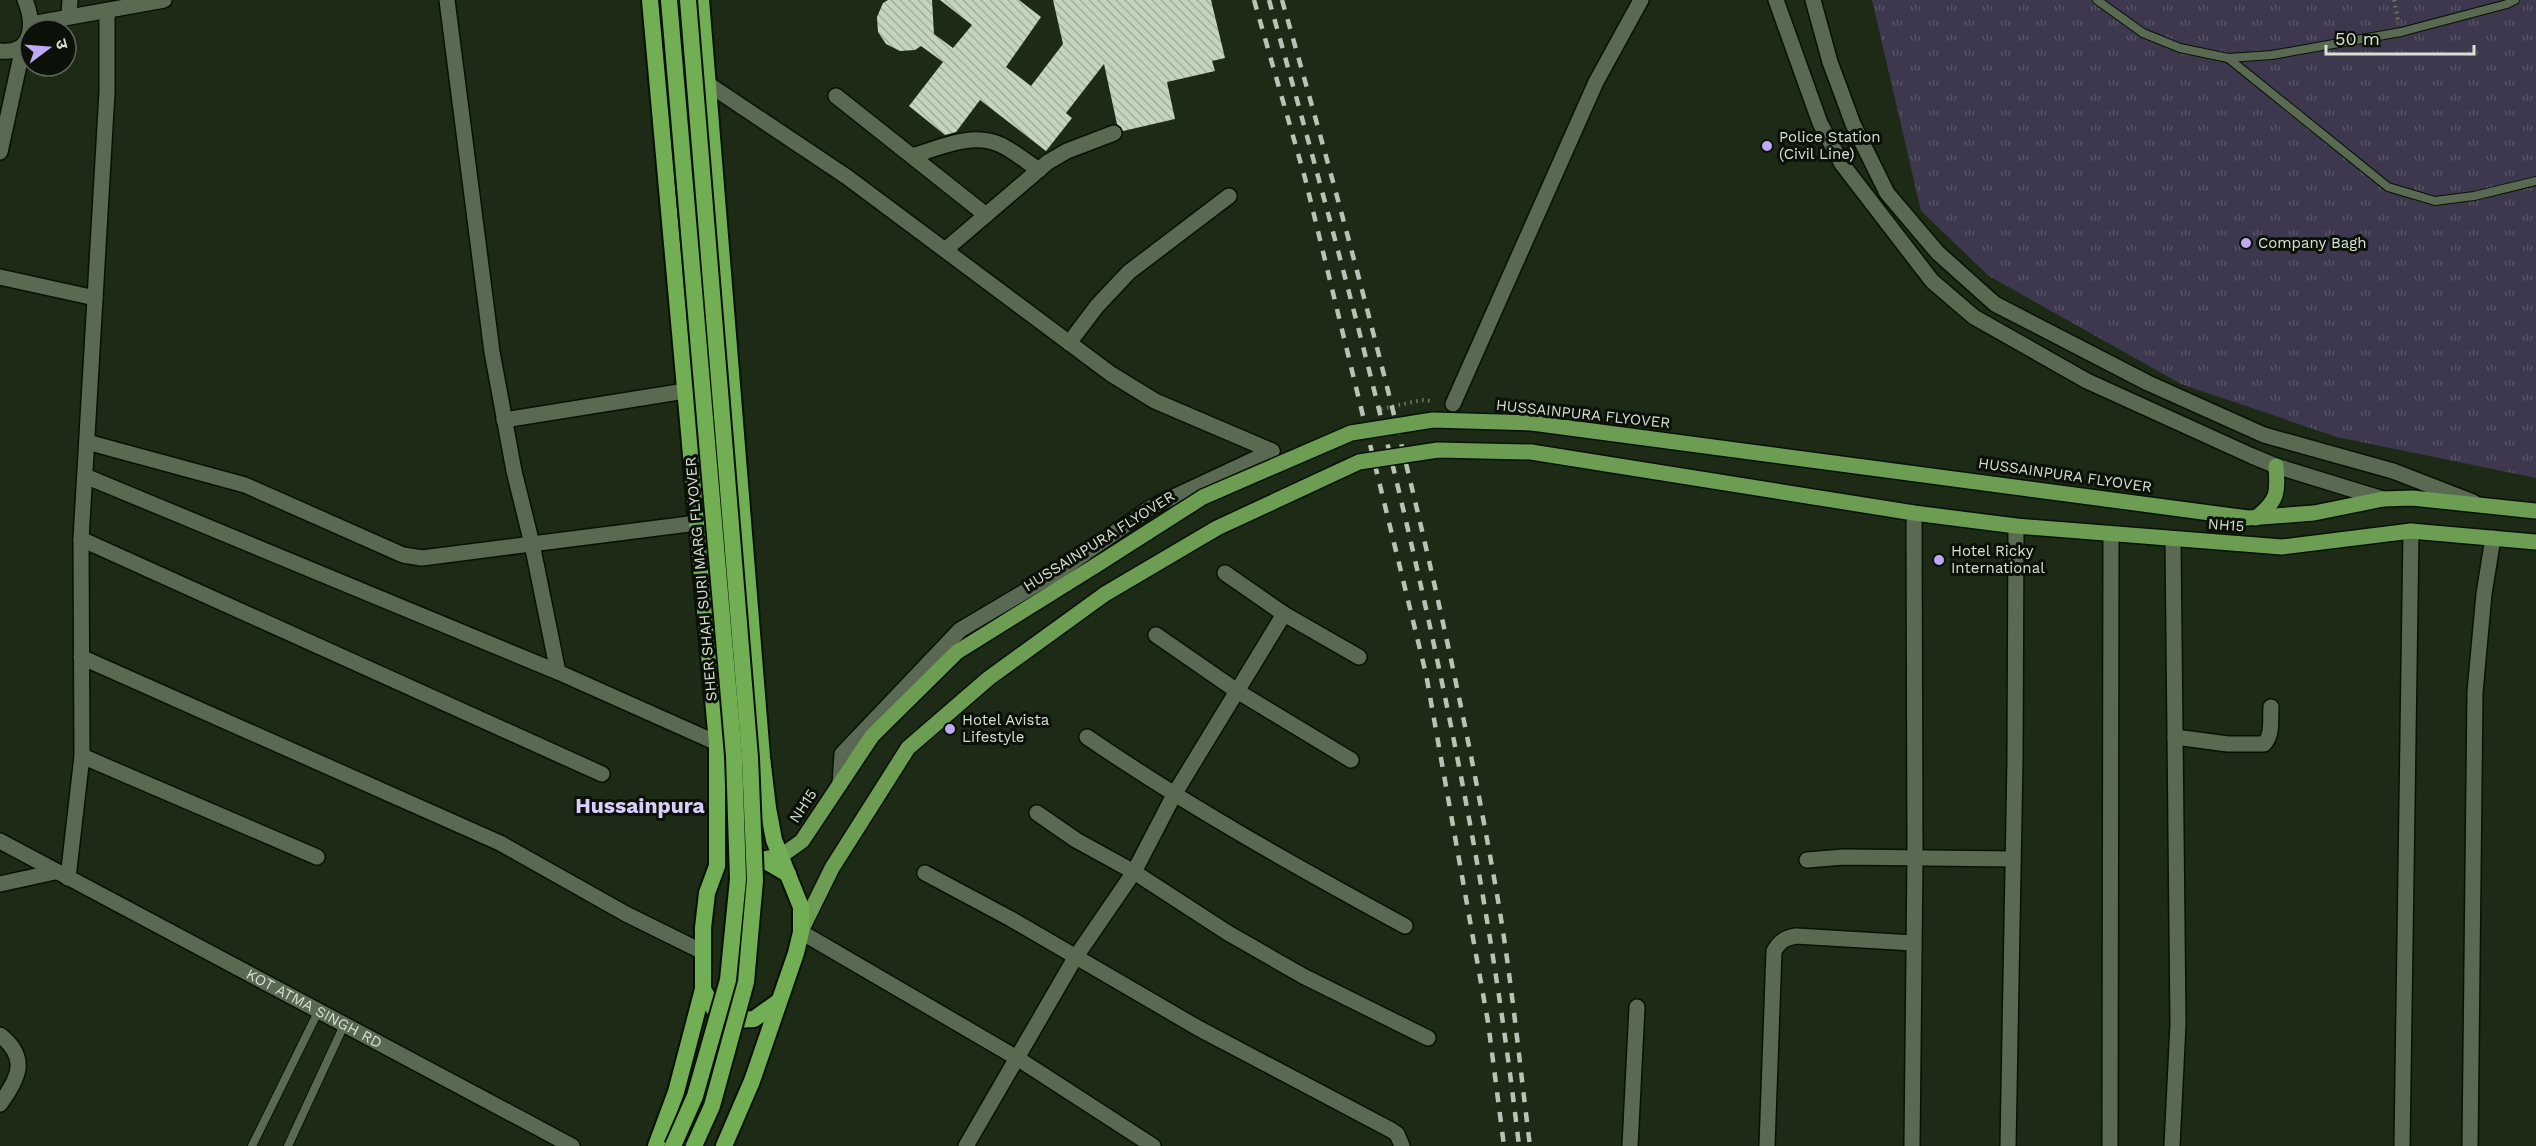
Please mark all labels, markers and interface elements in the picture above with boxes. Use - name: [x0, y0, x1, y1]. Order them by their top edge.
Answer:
- north arrow: [18, 18, 78, 78]
- scale bar: [2326, 18, 2474, 56]
- text: 50 m: [2335, 28, 2380, 49]
- text: उ: [52, 37, 73, 52]
- place label: Police Station (Civil Line): [1779, 128, 1880, 163]
- marker: Police Station (Civil Line): [1760, 139, 1774, 153]
- place label: Company Bagh: [2258, 234, 2367, 252]
- marker: Company Bagh: [2239, 236, 2253, 250]
- street label: HUSSAINPURA FLYOVER: [1495, 396, 1671, 432]
- street label: HUSSAINPURA FLYOVER: [1977, 454, 2153, 496]
- street label: SHER SHAH SURI MARG FLYOVER: [681, 456, 721, 702]
- street label: HUSSAINPURA FLYOVER: [1020, 487, 1178, 595]
- street label: NH15: [2207, 515, 2245, 535]
- place label: Hotel Ricky International: [1951, 542, 2045, 577]
- marker: Hotel Ricky International: [1932, 553, 1946, 567]
- place label: Hotel Avista Lifestyle: [962, 711, 1050, 746]
- marker: Hotel Avista Lifestyle: [943, 722, 957, 736]
- street label: NH15: [785, 786, 821, 826]
- district label: Hussainpura: [575, 793, 706, 818]
- street label: KOT ATMA SINGH RD: [243, 965, 385, 1052]

